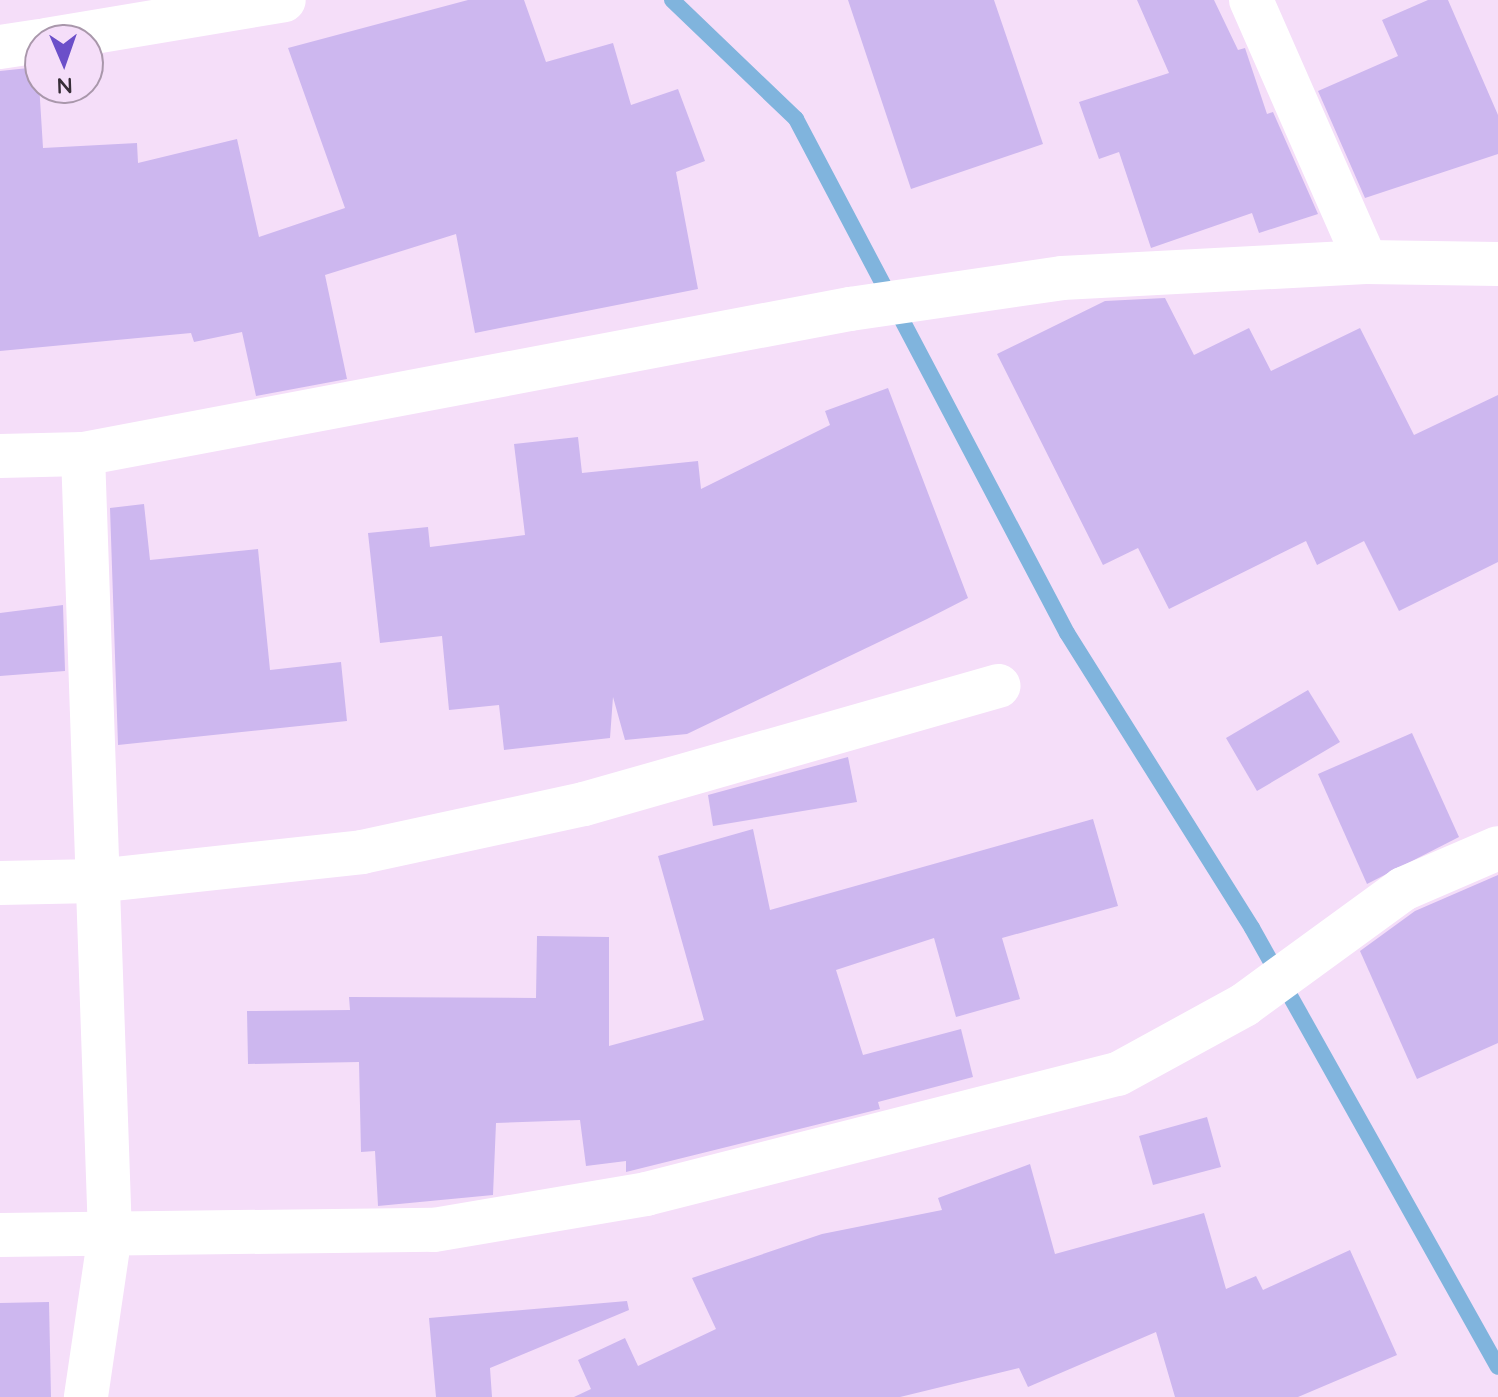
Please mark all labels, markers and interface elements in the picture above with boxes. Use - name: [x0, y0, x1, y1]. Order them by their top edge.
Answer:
- north arrow: [24, 24, 104, 104]
- text: N: [56, 72, 73, 100]

